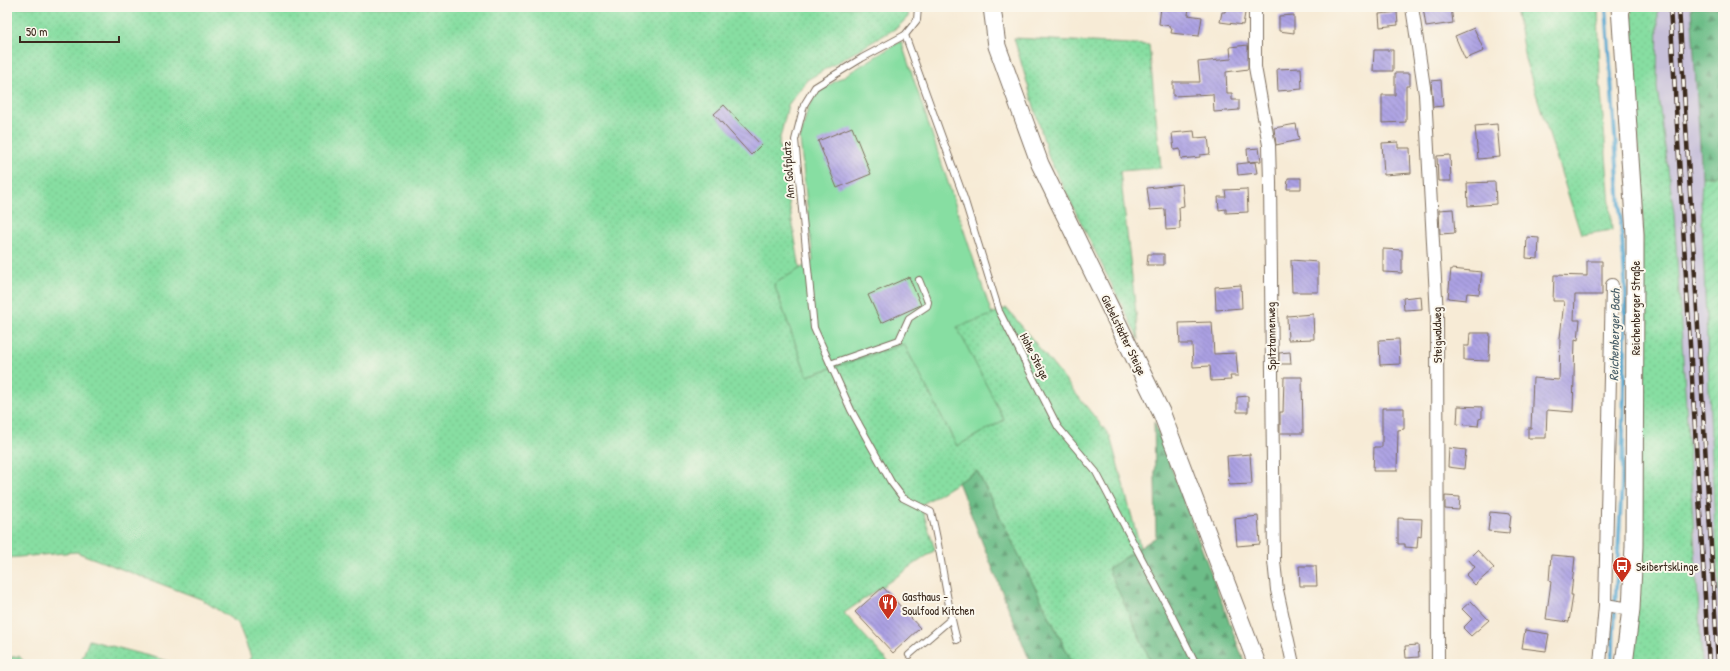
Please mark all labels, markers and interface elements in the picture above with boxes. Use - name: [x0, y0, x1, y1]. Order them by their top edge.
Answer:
- scale bar: [20, 18, 119, 44]
- text: 50 m: [26, 23, 47, 40]
- street label: Am Golfplatz: [778, 141, 798, 199]
- street label: Reichenberger Straße: [1627, 260, 1644, 355]
- water label: Reichenberger Bach: [1604, 287, 1625, 381]
- street label: Giebelstädter Steige: [1097, 292, 1151, 378]
- street label: Spitztannenweg: [1262, 302, 1280, 370]
- street label: Steigwaldweg: [1428, 307, 1446, 363]
- street label: Hohe Steige: [1016, 330, 1054, 382]
- bus stop icon: Seibertsklinge: [1611, 555, 1633, 583]
- place label: Seibertsklinge: [1636, 558, 1699, 575]
- place label: Gasthaus - Soulfood Kitchen: [902, 588, 975, 619]
- restaurant icon: Gasthaus - Soulfood Kitchen: [877, 592, 899, 620]

